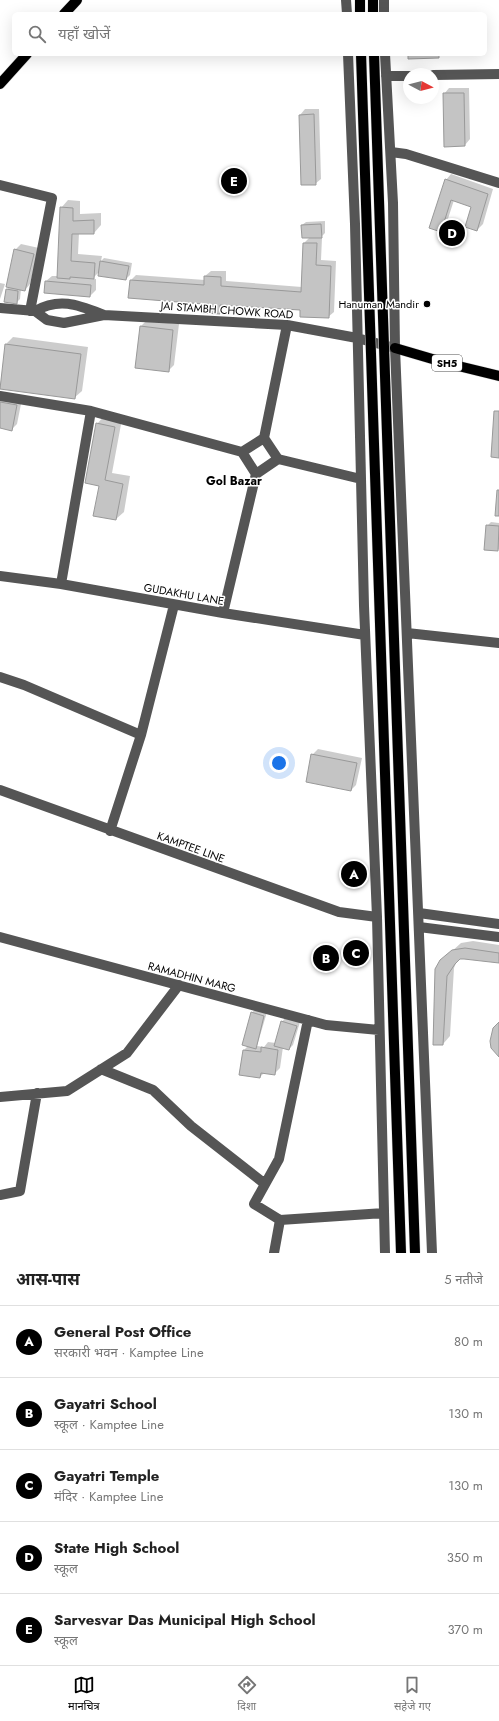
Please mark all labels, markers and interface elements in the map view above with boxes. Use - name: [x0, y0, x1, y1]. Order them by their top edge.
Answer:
- search box: [12, 12, 487, 56]
- icon: search: [26, 23, 48, 45]
- text: यहाँ खोजें: [58, 23, 110, 45]
- north arrow: [403, 68, 439, 104]
- pin: E: [221, 166, 247, 196]
- pin: D: [439, 218, 465, 248]
- place label: Hanuman Mandir: [338, 296, 419, 312]
- street label: JAI STAMBH CHOWK ROAD: [158, 297, 294, 323]
- marker: Hanuman Mandir: [422, 299, 432, 309]
- road number: SH5: [432, 355, 462, 371]
- district label: Gol Bazar: [206, 472, 262, 490]
- street label: GUDAKHU LANE: [143, 579, 225, 609]
- your location: [269, 753, 289, 773]
- street label: KAMPTEE LINE: [155, 827, 227, 867]
- pin: A: [341, 859, 367, 889]
- pin: C: [343, 938, 369, 968]
- pin: B: [313, 943, 339, 973]
- street label: RAMADHIN MARG: [146, 958, 238, 997]
- text: आस-पास: [16, 1267, 80, 1291]
- text: 5 नतीजे: [444, 1270, 483, 1289]
- text: General Post Office: [54, 1321, 191, 1343]
- text: A: [24, 1332, 34, 1351]
- text: 80 m: [454, 1332, 483, 1351]
- text: सरकारी भवन · Kamptee Line: [54, 1343, 204, 1362]
- text: Gayatri School: [54, 1393, 157, 1415]
- text: B: [25, 1404, 33, 1423]
- text: 130 m: [448, 1404, 483, 1423]
- text: स्कूल · Kamptee Line: [54, 1415, 164, 1434]
- text: Gayatri Temple: [54, 1465, 159, 1487]
- text: C: [24, 1476, 34, 1495]
- text: 130 m: [448, 1476, 483, 1495]
- text: मंदिर · Kamptee Line: [54, 1487, 163, 1506]
- text: State High School: [54, 1537, 179, 1559]
- text: D: [24, 1548, 34, 1567]
- text: 350 m: [447, 1548, 483, 1567]
- text: स्कूल: [54, 1559, 78, 1578]
- text: Sarvesvar Das Municipal High School: [54, 1609, 316, 1631]
- text: E: [25, 1620, 33, 1639]
- text: 370 m: [447, 1620, 483, 1639]
- text: स्कूल: [54, 1631, 78, 1650]
- tab: मानचित्र: [68, 1674, 100, 1714]
- tab: दिशा: [236, 1674, 258, 1714]
- tab: सहेजे गए: [394, 1674, 431, 1714]

